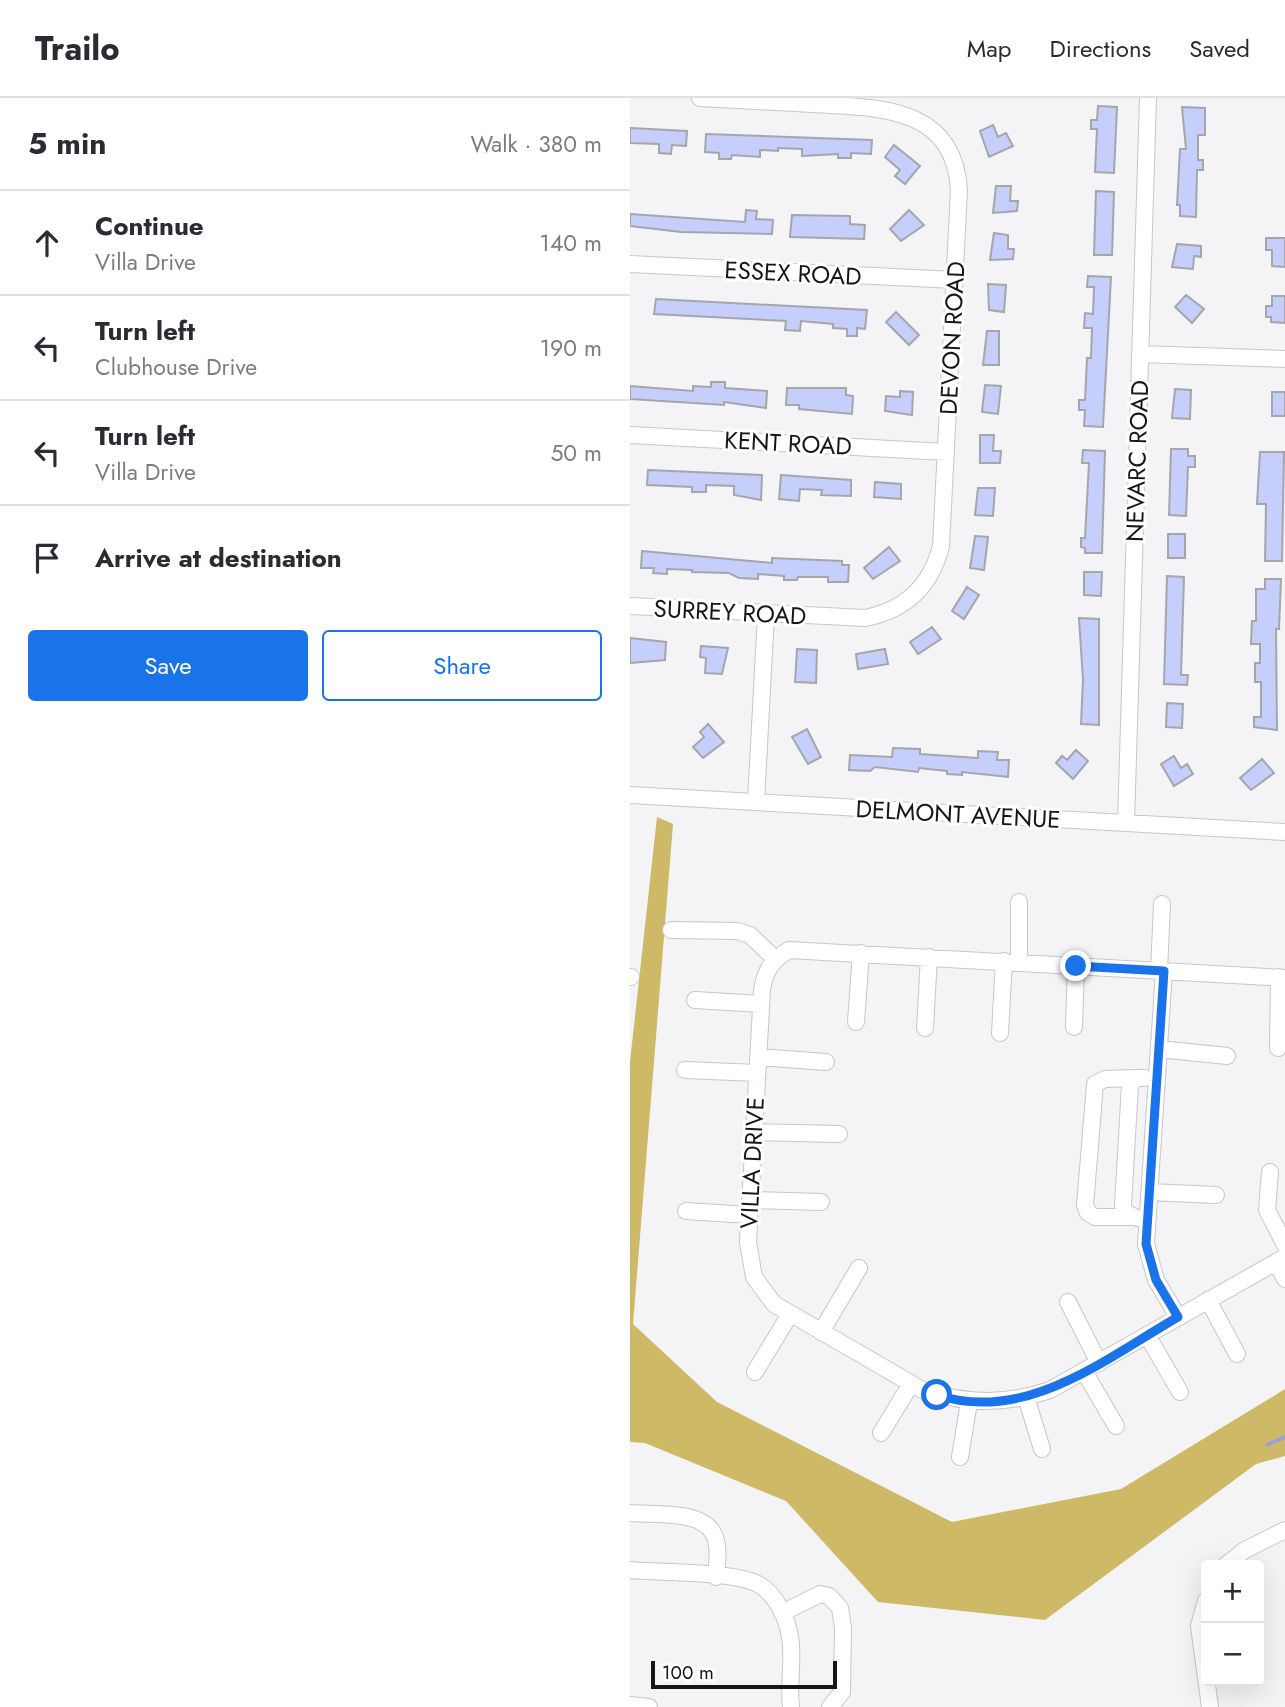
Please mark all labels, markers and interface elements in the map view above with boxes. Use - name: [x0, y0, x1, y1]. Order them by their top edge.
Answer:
- text: Trailo: [35, 25, 120, 72]
- text: Map: [967, 31, 1012, 66]
- text: Directions: [1050, 31, 1151, 66]
- text: Saved: [1189, 31, 1250, 66]
- text: 5 min: [28, 122, 106, 165]
- text: Walk · 380 m: [471, 127, 602, 161]
- text: Continue: [95, 207, 204, 245]
- icon: ahead: [28, 224, 66, 262]
- text: 140 m: [540, 226, 602, 260]
- text: Villa Drive: [95, 245, 196, 279]
- street label: ESSEX ROAD: [724, 252, 862, 294]
- street label: DEVON ROAD: [931, 260, 973, 416]
- text: Turn left: [95, 312, 195, 350]
- icon: left: [28, 329, 66, 367]
- text: 190 m: [540, 331, 602, 365]
- text: Clubhouse Drive: [95, 350, 257, 384]
- street label: NEVARC ROAD: [1117, 379, 1157, 543]
- text: Turn left: [95, 417, 195, 455]
- street label: KENT ROAD: [723, 422, 853, 464]
- icon: left: [28, 434, 66, 472]
- text: 50 m: [550, 436, 602, 470]
- text: Villa Drive: [95, 455, 196, 489]
- icon: arrive: [28, 539, 66, 577]
- text: Arrive at destination: [95, 539, 342, 577]
- street label: SURREY ROAD: [653, 591, 807, 633]
- button: Save: [28, 630, 308, 701]
- button: Share: [322, 630, 602, 701]
- street label: DELMONT AVENUE: [855, 791, 1061, 837]
- route end: [1060, 950, 1091, 981]
- street label: VILLA DRIVE: [731, 1096, 773, 1230]
- route start: [921, 1379, 952, 1410]
- map controls: [1201, 1560, 1264, 1686]
- button: +: [1201, 1560, 1264, 1623]
- button: −: [1201, 1623, 1264, 1686]
- scale bar: [651, 1658, 836, 1690]
- text: 100 m: [662, 1659, 714, 1686]

